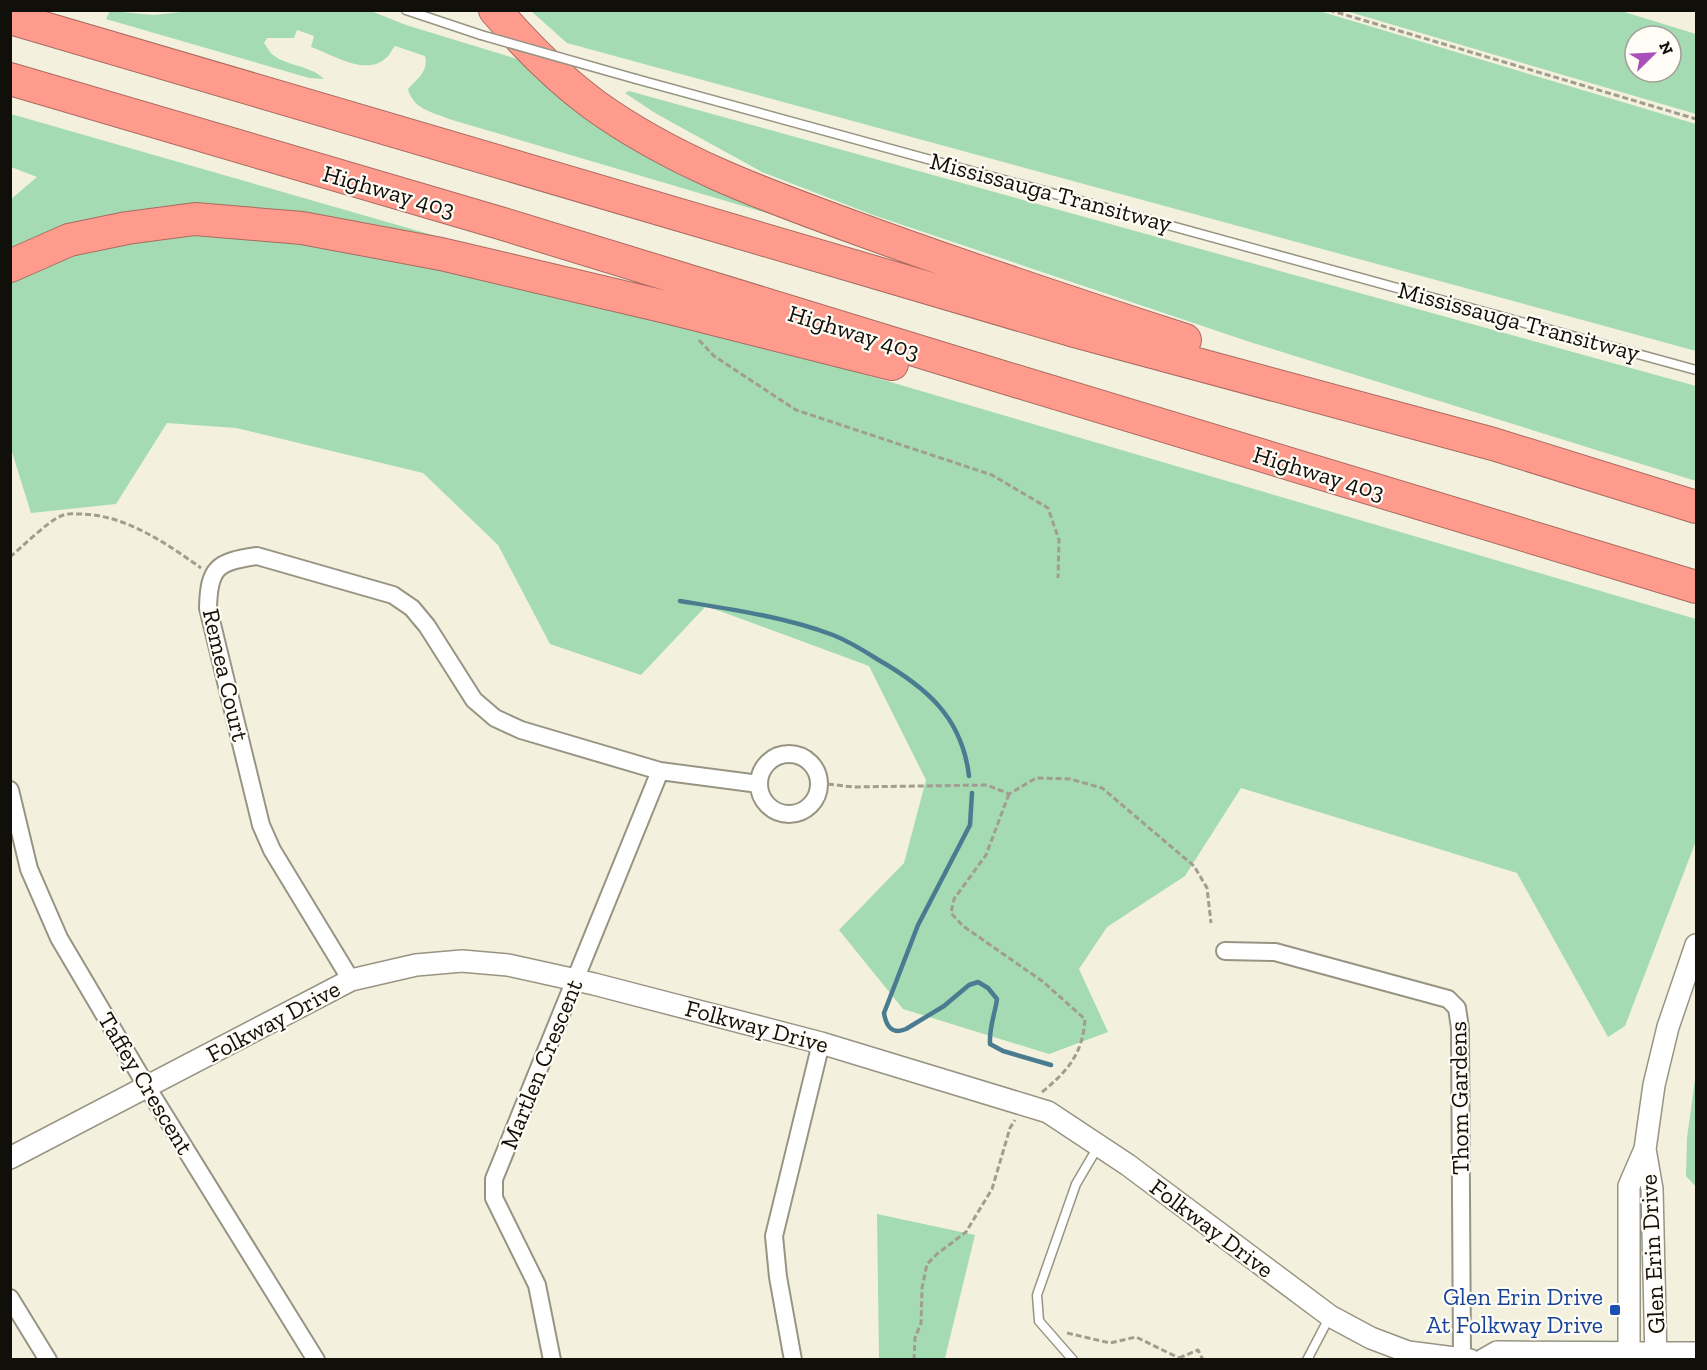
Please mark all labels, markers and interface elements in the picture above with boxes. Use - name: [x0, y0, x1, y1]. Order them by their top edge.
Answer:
- north arrow: [1623, 24, 1683, 84]
- text: N: [1655, 39, 1677, 58]
- street label: Mississauga Transitway: [927, 146, 1176, 238]
- street label: Highway 403: [320, 158, 458, 224]
- street label: Mississauga Transitway: [1395, 275, 1644, 367]
- street label: Highway 403: [785, 298, 923, 366]
- street label: Highway 403: [1250, 439, 1388, 507]
- street label: Remea Court: [197, 606, 255, 744]
- street label: Folkway Drive: [201, 974, 345, 1068]
- street label: Martlen Crescent: [494, 975, 588, 1153]
- street label: Folkway Drive: [682, 993, 832, 1059]
- street label: Taffey Crescent: [92, 1007, 200, 1159]
- street label: Thom Gardens: [1443, 1021, 1475, 1175]
- street label: Folkway Drive: [1144, 1172, 1280, 1284]
- street label: Glen Erin Drive: [1633, 1173, 1671, 1335]
- place label: Glen Erin Drive At Folkway Drive: [1426, 1282, 1603, 1339]
- marker: Glen Erin Drive At Folkway Drive: [1608, 1303, 1622, 1317]

